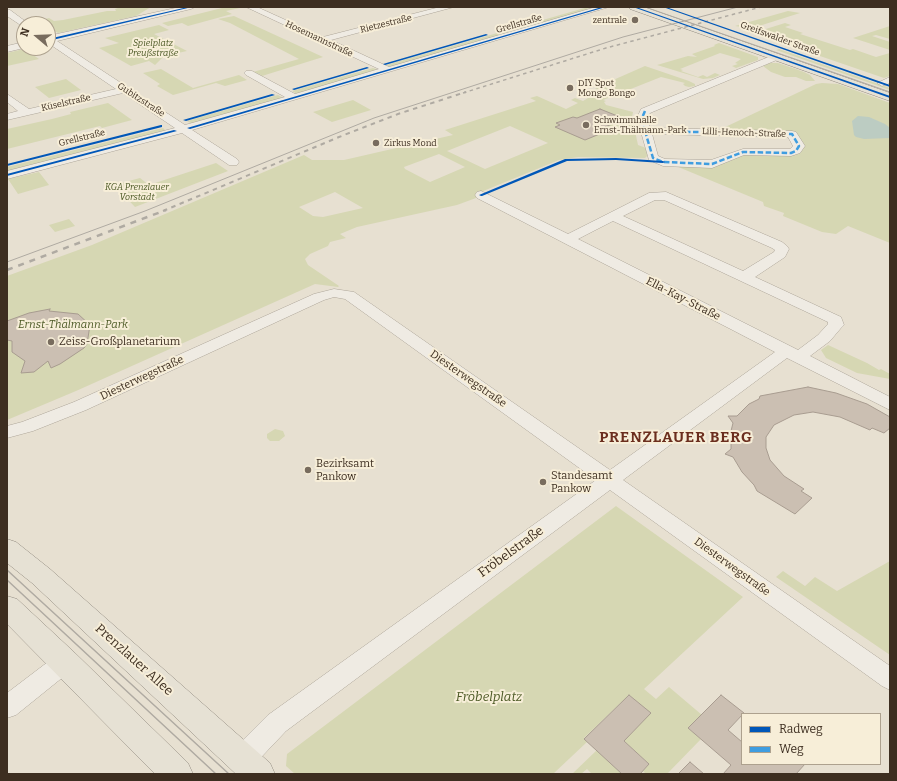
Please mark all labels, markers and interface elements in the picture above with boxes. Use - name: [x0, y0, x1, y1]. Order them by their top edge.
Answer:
- street label: Rietzestraße: [359, 12, 413, 36]
- street label: Grellstraße: [495, 12, 543, 36]
- place label: zentrale: [593, 15, 627, 25]
- marker: zentrale: [630, 15, 640, 25]
- north arrow: [16, 16, 56, 56]
- street label: Hosemannstraße: [284, 19, 354, 59]
- street label: Greifswalder Straße: [739, 20, 821, 58]
- text: N: [18, 26, 33, 38]
- park label: Spielplatz Preußstraße: [128, 38, 178, 59]
- place label: DIY Spot Mongo Bongo: [578, 78, 635, 99]
- street label: Gubitzstraße: [115, 81, 167, 119]
- marker: DIY Spot Mongo Bongo: [565, 83, 575, 93]
- street label: Küselstraße: [40, 92, 92, 114]
- place label: Schwimmhalle Ernst-Thälmann-Park: [594, 115, 686, 136]
- marker: Schwimmhalle Ernst-Thälmann-Park: [581, 120, 591, 130]
- street label: Lilli-Henoch-Straße: [702, 126, 786, 140]
- street label: Grellstraße: [58, 127, 106, 149]
- marker: Zirkus Mond: [371, 138, 381, 148]
- place label: Zirkus Mond: [384, 138, 437, 148]
- park label: KGA Prenzlauer Vorstadt: [105, 182, 169, 203]
- street label: Ella-Kay-Straße: [644, 275, 722, 323]
- park label: Ernst-Thälmann-Park: [18, 318, 128, 332]
- place label: Zeiss-Großplanetarium: [59, 335, 180, 349]
- marker: Zeiss-Großplanetarium: [46, 337, 56, 347]
- street label: Diesterwegstraße: [427, 348, 509, 410]
- street label: Diesterwegstraße: [98, 353, 186, 403]
- district label: PRENZLAUER BERG: [599, 429, 753, 447]
- place label: Bezirksamt Pankow: [316, 457, 374, 483]
- marker: Bezirksamt Pankow: [303, 465, 313, 475]
- place label: Standesamt Pankow: [551, 469, 613, 495]
- marker: Standesamt Pankow: [538, 477, 548, 487]
- street label: Fröbelstraße: [475, 523, 547, 581]
- street label: Diesterwegstraße: [691, 535, 773, 599]
- street label: Prenzlauer Allee: [92, 621, 176, 699]
- park label: Fröbelplatz: [456, 689, 522, 705]
- legend: [741, 713, 881, 765]
- text: Radweg: [779, 722, 823, 736]
- text: Weg: [779, 742, 804, 756]

